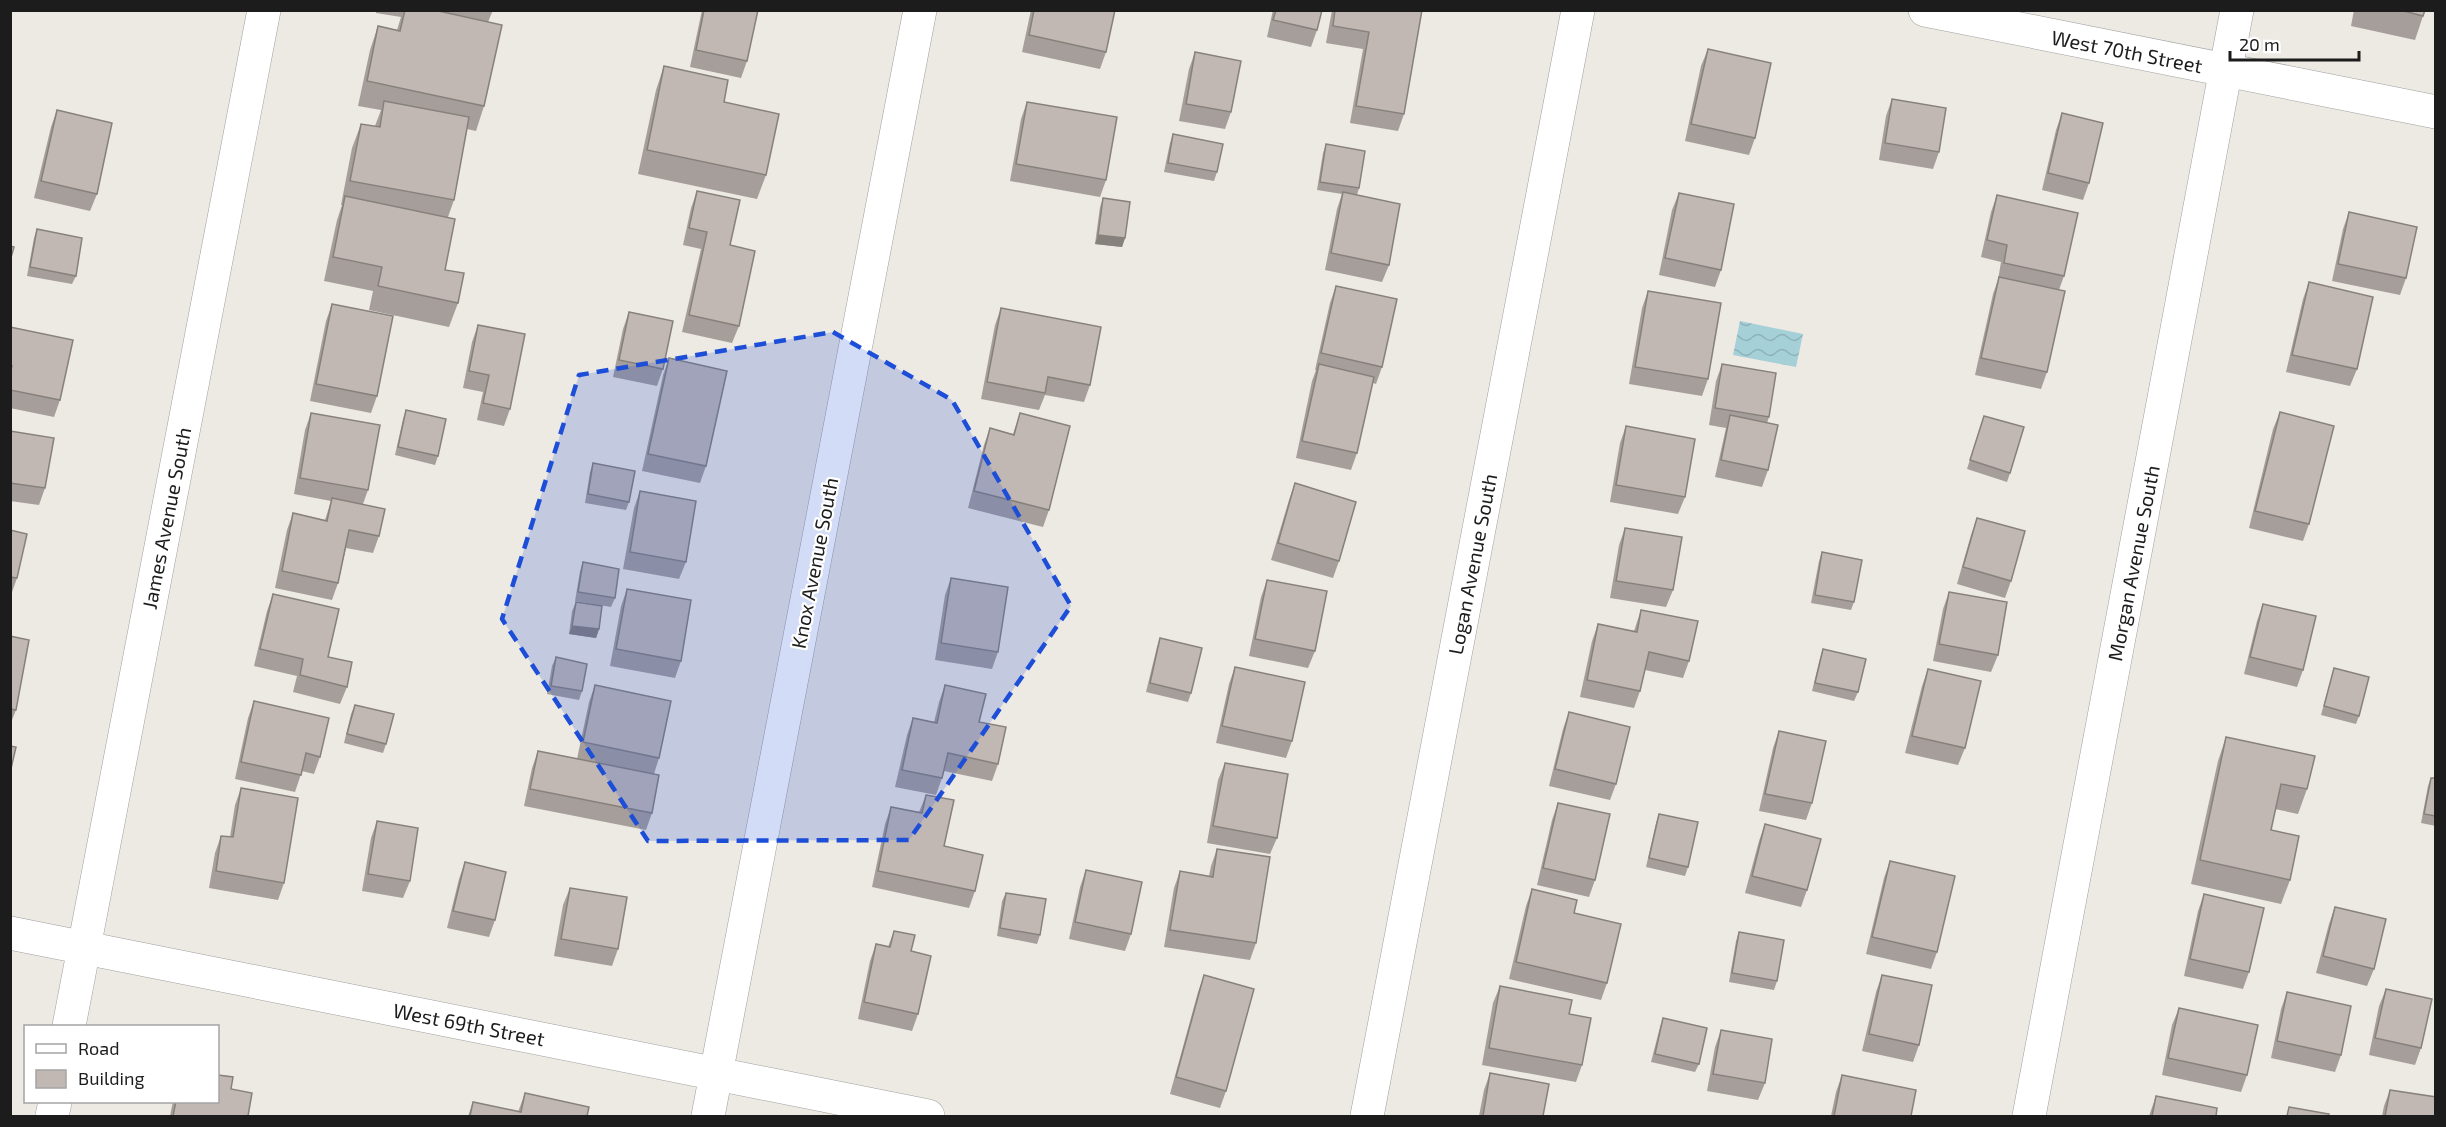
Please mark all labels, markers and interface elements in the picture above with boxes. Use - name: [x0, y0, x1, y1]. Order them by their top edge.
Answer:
- scale bar: [2230, 24, 2359, 62]
- street label: West 70th Street: [2050, 25, 2205, 77]
- text: 20 m: [2239, 33, 2280, 55]
- street label: James Avenue South: [137, 425, 195, 611]
- street label: Morgan Avenue South: [2102, 463, 2164, 663]
- street label: Logan Avenue South: [1443, 471, 1501, 657]
- street label: Knox Avenue South: [786, 475, 842, 651]
- street label: West 69th Street: [391, 998, 547, 1051]
- legend: [24, 1025, 219, 1103]
- text: Road: [78, 1037, 119, 1059]
- text: Building: [78, 1067, 145, 1089]

